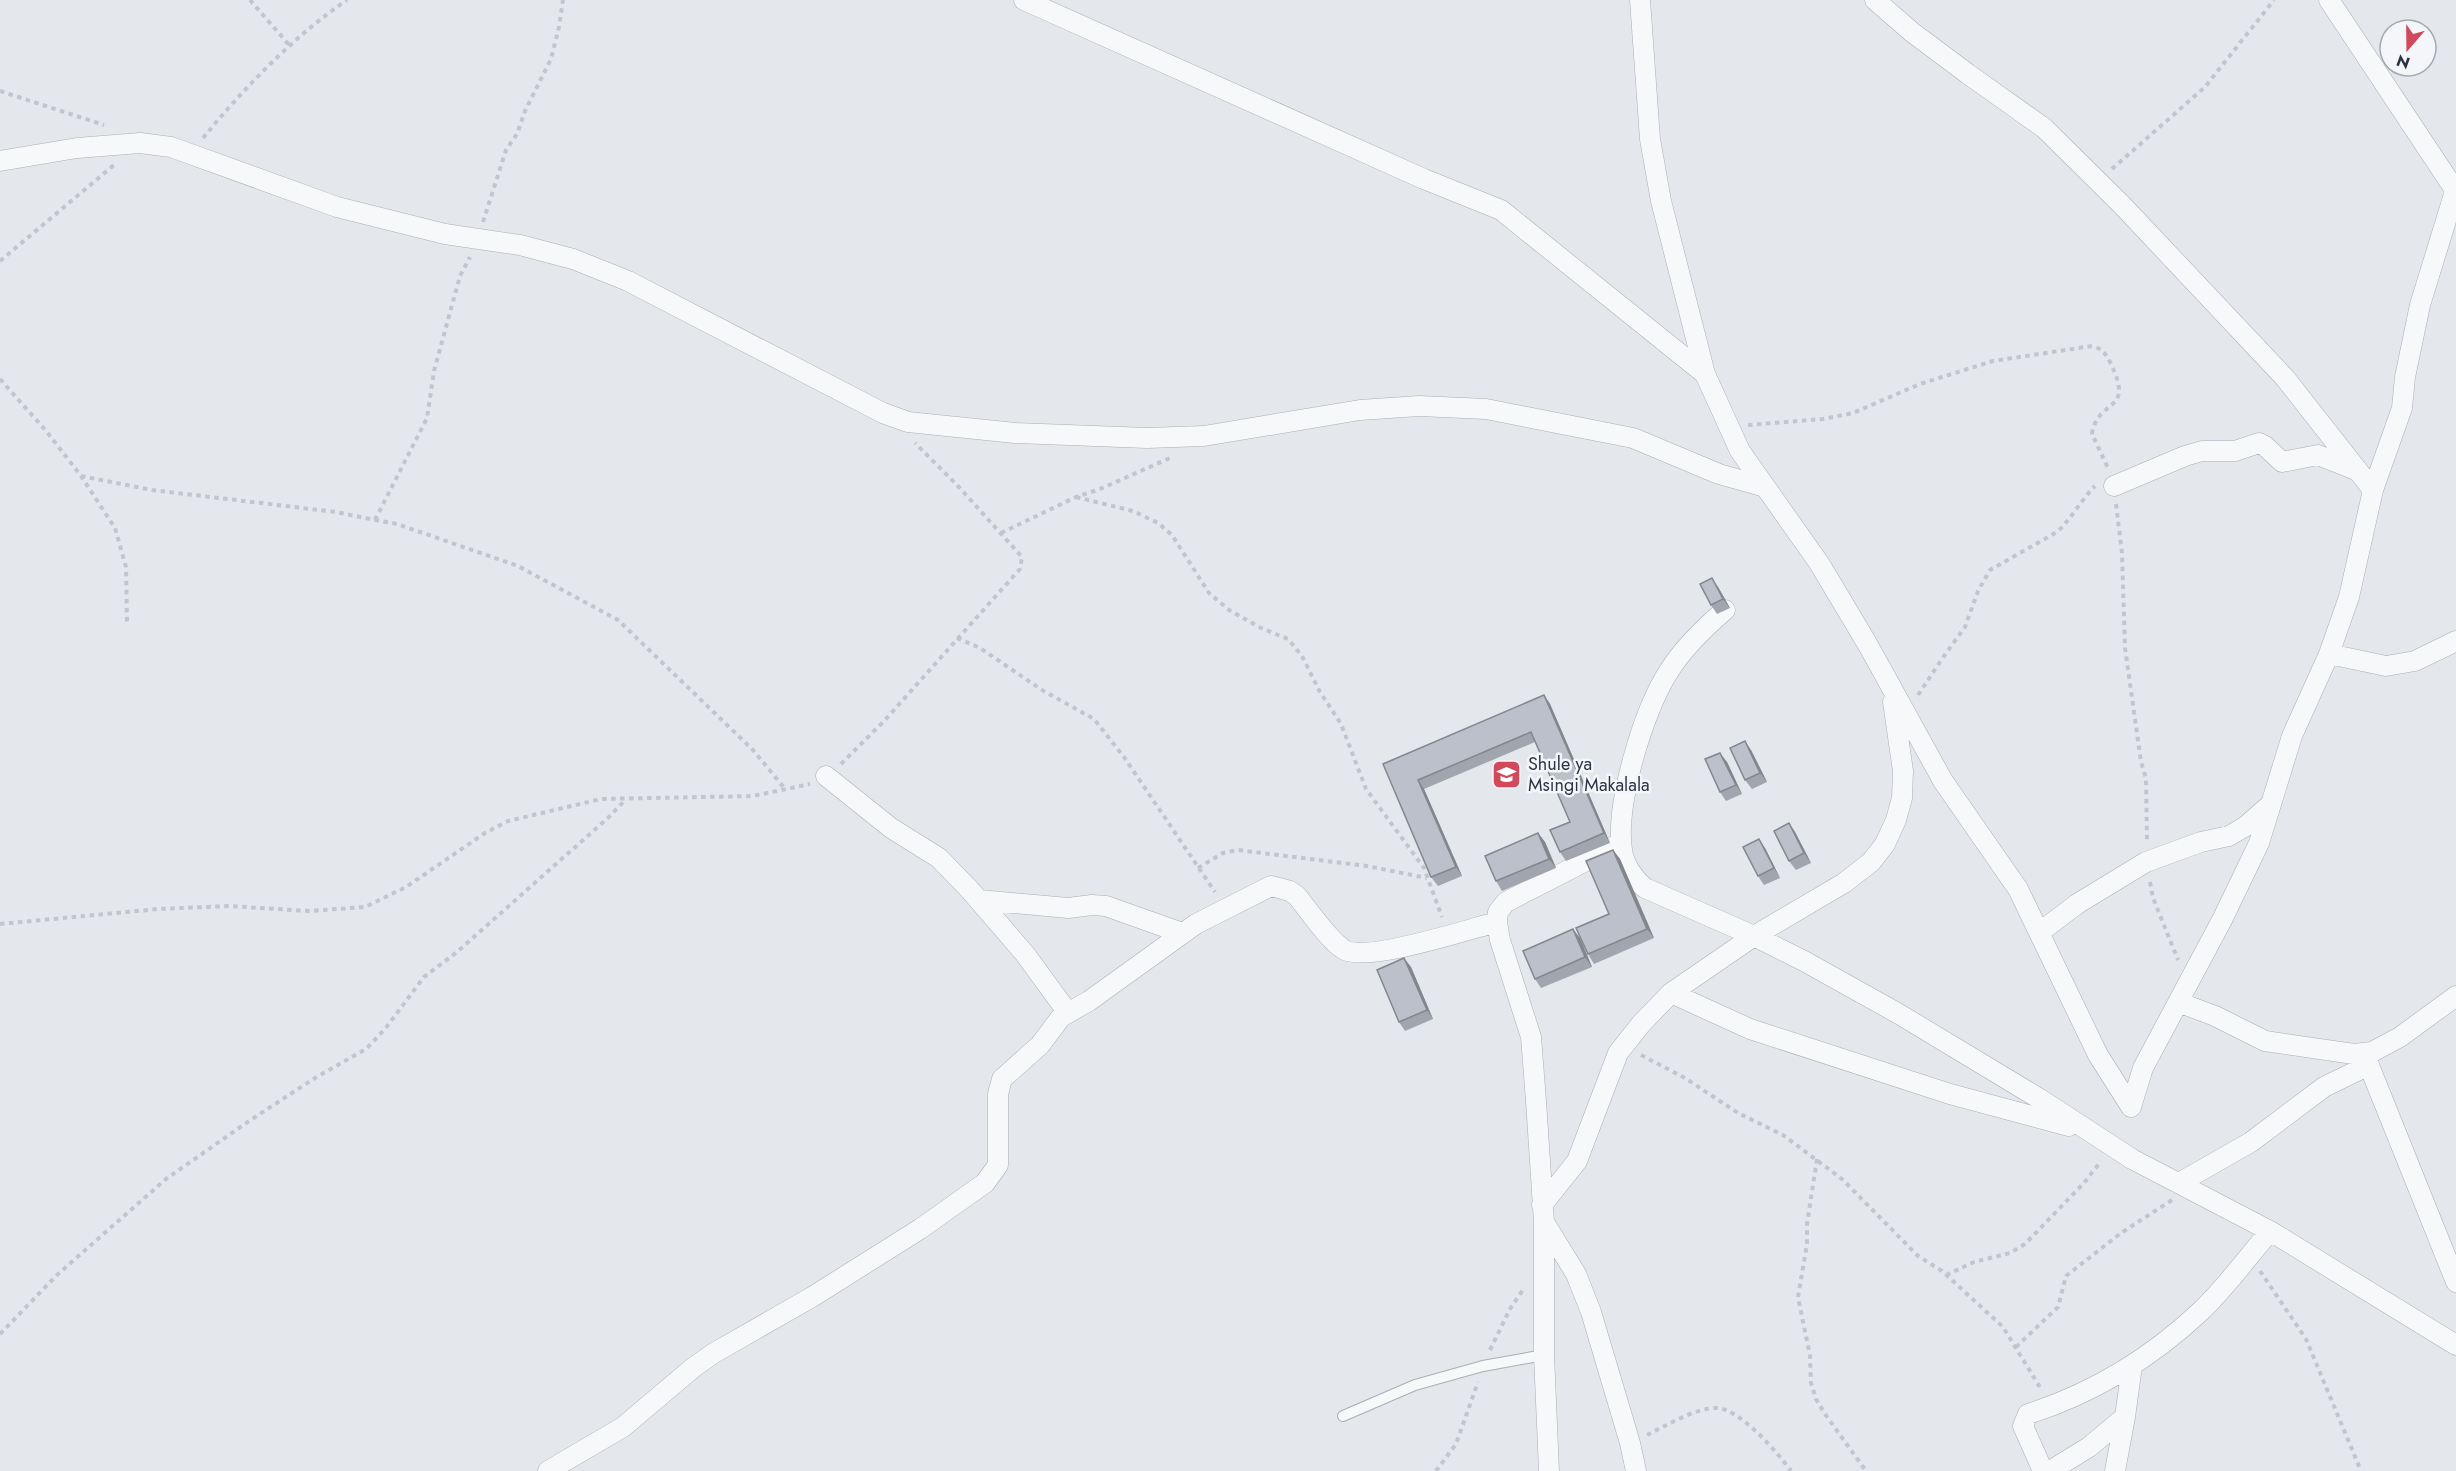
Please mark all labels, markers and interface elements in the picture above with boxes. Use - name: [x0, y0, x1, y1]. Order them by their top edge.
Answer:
- north arrow: [2378, 18, 2438, 78]
- text: N: [2393, 49, 2413, 75]
- place label: Shule ya Msingi Makalala: [1528, 751, 1650, 798]
- school or university icon: Shule ya Msingi Makalala: [1491, 758, 1523, 790]

